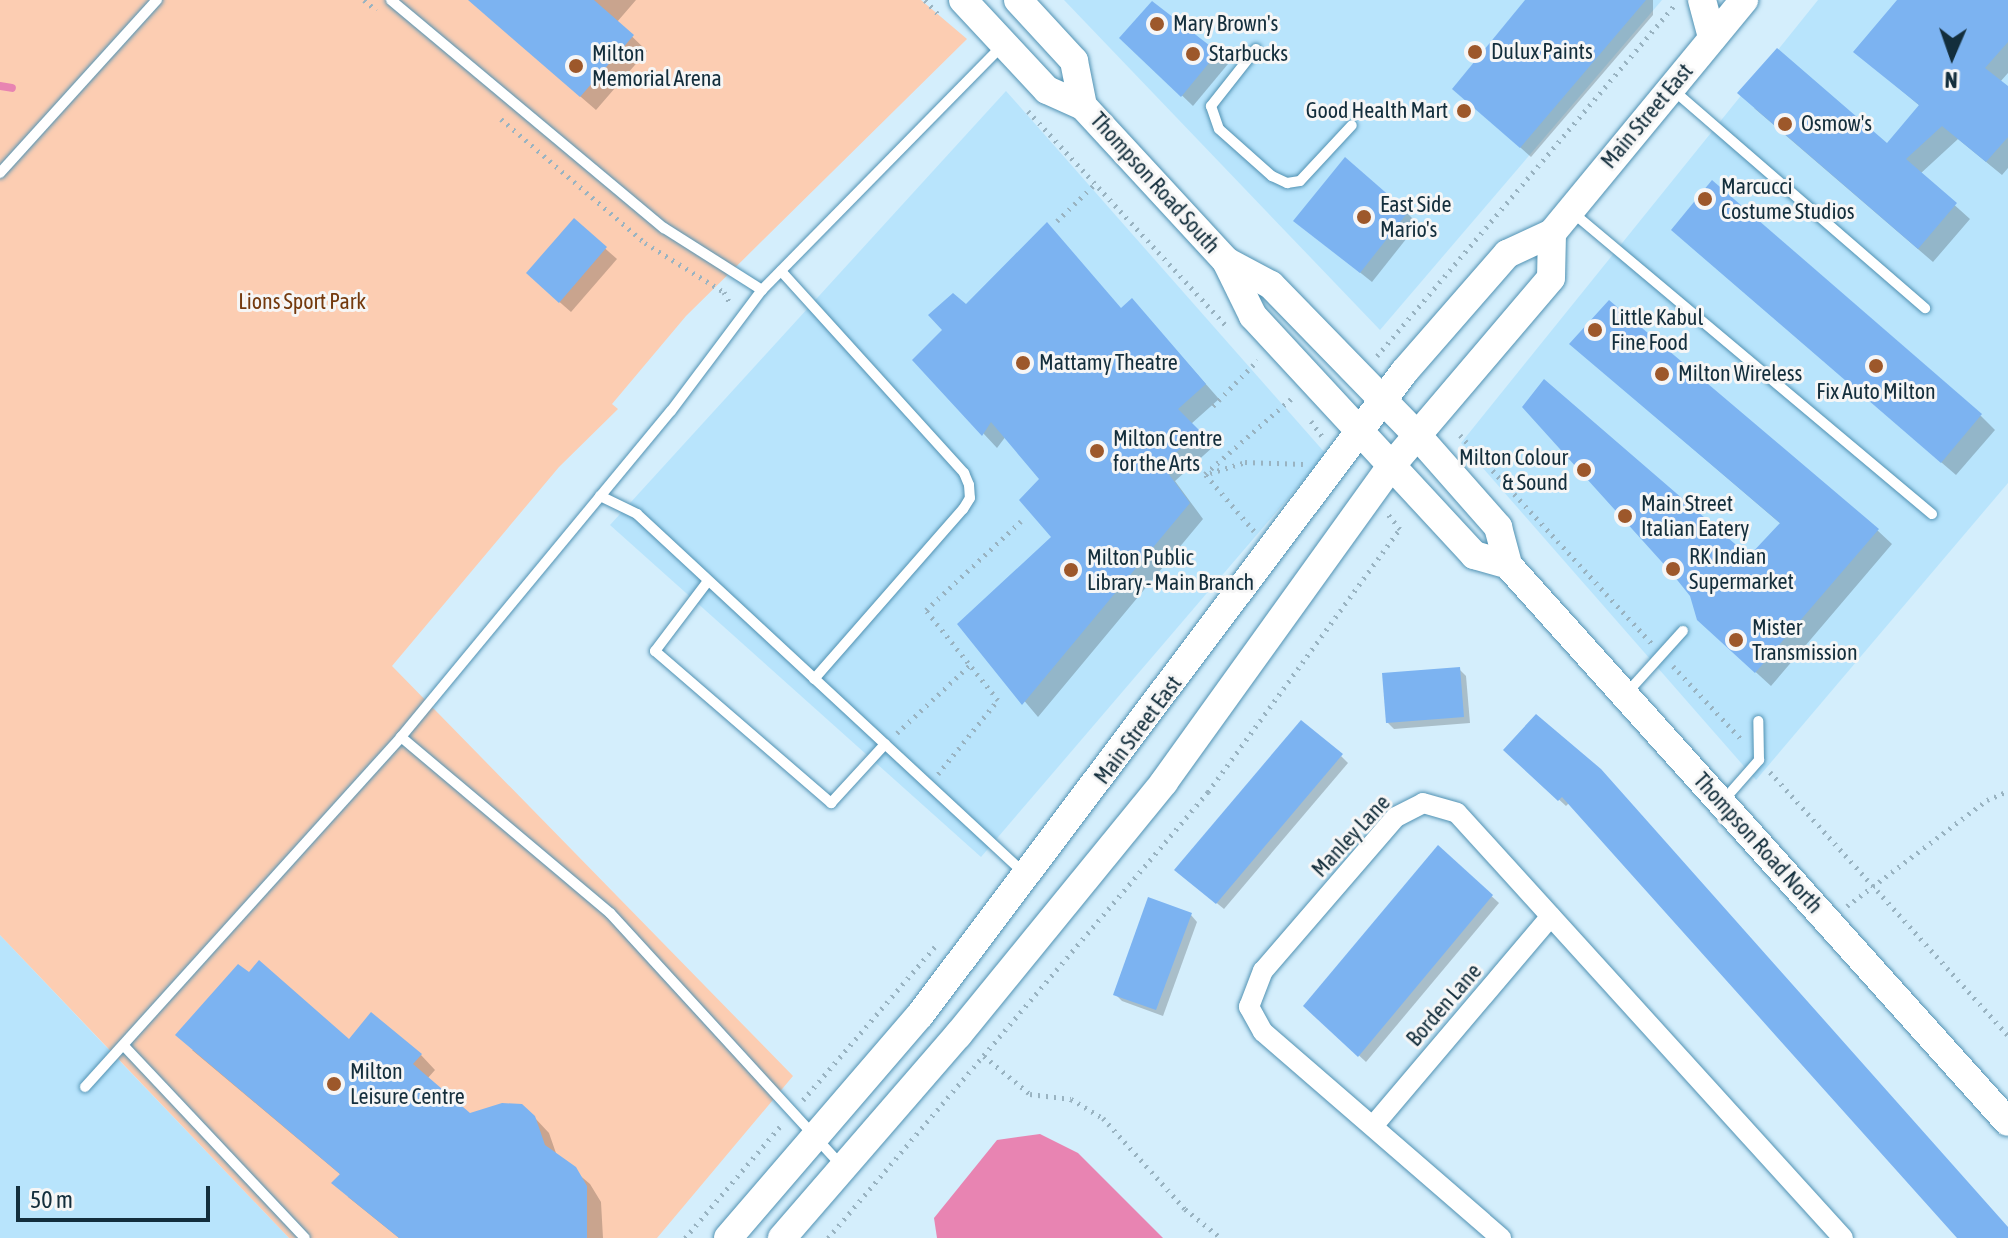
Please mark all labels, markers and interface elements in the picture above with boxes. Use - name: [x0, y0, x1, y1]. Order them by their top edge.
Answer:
- place label: Mary Brown's: [1173, 11, 1278, 37]
- marker: Mary Brown's: [1148, 15, 1166, 33]
- north arrow: [1912, 16, 1992, 96]
- place label: Dulux Paints: [1491, 39, 1593, 65]
- place label: Milton Memorial Arena: [592, 40, 722, 92]
- place label: Starbucks: [1209, 41, 1288, 67]
- marker: Dulux Paints: [1466, 43, 1484, 61]
- marker: Starbucks: [1184, 45, 1202, 63]
- marker: Milton Memorial Arena: [567, 57, 585, 75]
- street label: Main Street East: [1596, 58, 1698, 174]
- text: N: [1944, 67, 1958, 93]
- place label: Good Health Mart: [1306, 98, 1448, 124]
- marker: Good Health Mart: [1455, 102, 1473, 120]
- street label: Thompson Road South: [1085, 107, 1225, 259]
- place label: Osmow's: [1801, 111, 1872, 137]
- marker: Osmow's: [1776, 115, 1794, 133]
- place label: Marcucci Costume Studios: [1721, 173, 1855, 224]
- marker: Marcucci Costume Studios: [1696, 190, 1714, 208]
- place label: East Side Mario's: [1380, 191, 1451, 242]
- marker: East Side Mario's: [1355, 208, 1373, 226]
- park label: Lions Sport Park: [238, 289, 366, 315]
- place label: Little Kabul Fine Food: [1611, 304, 1703, 356]
- marker: Little Kabul Fine Food: [1586, 321, 1604, 339]
- place label: Mattamy Theatre: [1039, 350, 1178, 376]
- marker: Mattamy Theatre: [1014, 354, 1032, 372]
- marker: Fix Auto Milton: [1867, 357, 1885, 375]
- place label: Milton Wireless: [1678, 361, 1802, 387]
- marker: Milton Wireless: [1653, 365, 1671, 383]
- place label: Fix Auto Milton: [1816, 379, 1936, 405]
- place label: Milton Centre for the Arts: [1113, 425, 1222, 476]
- marker: Milton Centre for the Arts: [1088, 442, 1106, 460]
- place label: Milton Colour & Sound: [1459, 444, 1568, 496]
- marker: Milton Colour & Sound: [1575, 461, 1593, 479]
- place label: Main Street Italian Eatery: [1641, 490, 1749, 542]
- marker: Main Street Italian Eatery: [1616, 507, 1634, 525]
- place label: RK Indian Supermarket: [1689, 543, 1794, 594]
- place label: Milton Public Library - Main Branch: [1087, 544, 1254, 596]
- marker: RK Indian Supermarket: [1664, 560, 1682, 578]
- marker: Milton Public Library - Main Branch: [1062, 561, 1080, 579]
- place label: Mister Transmission: [1752, 614, 1858, 666]
- marker: Mister Transmission: [1727, 631, 1745, 649]
- street label: Main Street East: [1089, 671, 1187, 789]
- street label: Thompson Road North: [1688, 767, 1828, 919]
- street label: Manley Lane: [1306, 790, 1396, 882]
- street label: Borden Lane: [1401, 958, 1487, 1052]
- place label: Milton Leisure Centre: [350, 1058, 465, 1110]
- marker: Milton Leisure Centre: [325, 1075, 343, 1093]
- scale bar: [20, 1170, 214, 1220]
- text: 50 m: [30, 1186, 73, 1213]

